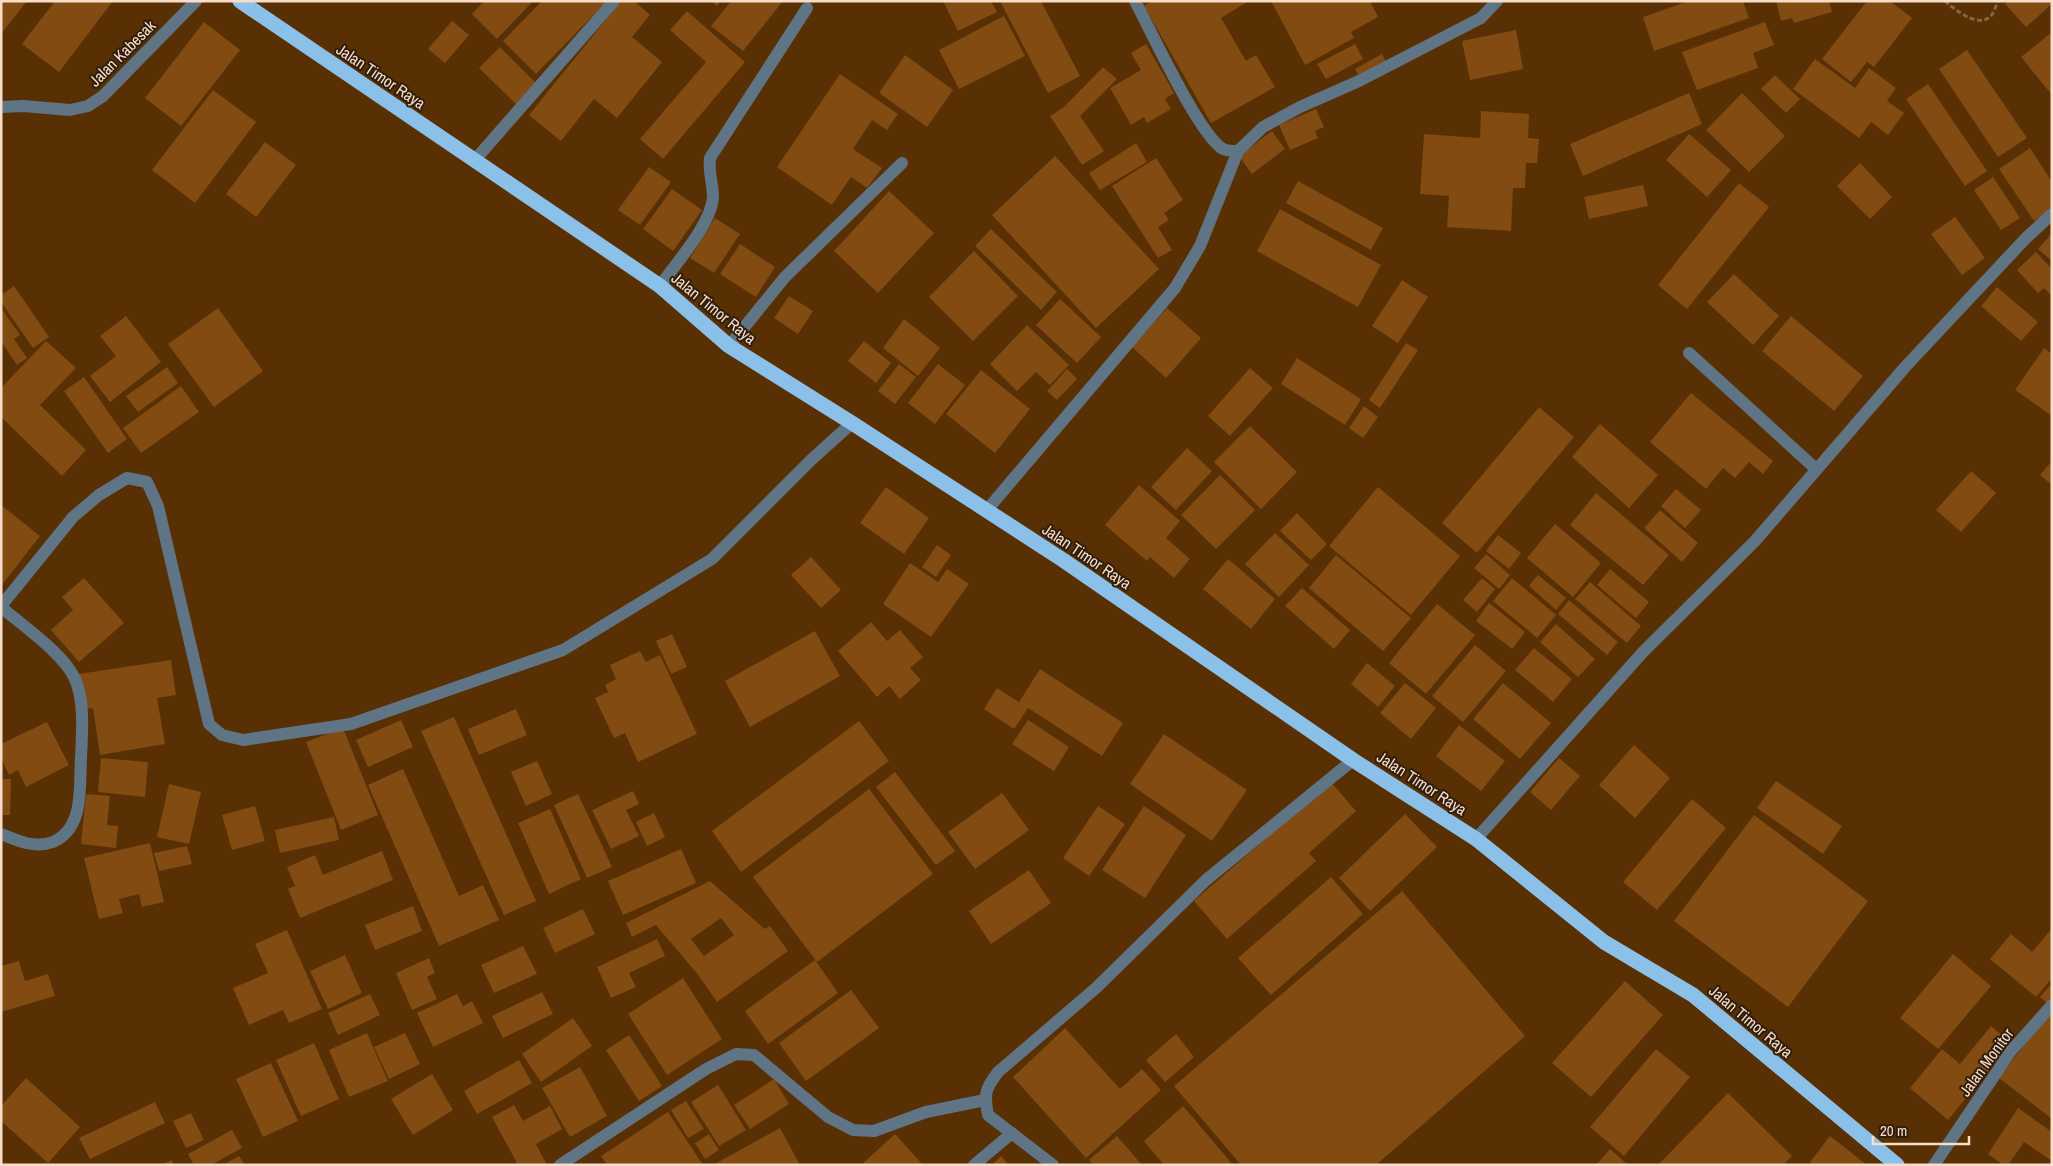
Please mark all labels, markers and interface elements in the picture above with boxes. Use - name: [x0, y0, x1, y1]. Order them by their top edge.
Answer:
- street label: Jalan Kabesak: [84, 14, 161, 91]
- street label: Jalan Timor Raya: [332, 38, 430, 114]
- street label: Jalan Timor Raya: [667, 267, 761, 349]
- street label: Jalan Timor Raya: [1038, 518, 1136, 594]
- street label: Jalan Timor Raya: [1373, 746, 1472, 821]
- street label: Jalan Timor Raya: [1704, 979, 1798, 1063]
- street label: Jalan Monitor: [1954, 1023, 2019, 1101]
- scale bar: [1873, 1114, 1969, 1146]
- text: 20 m: [1880, 1120, 1907, 1141]

